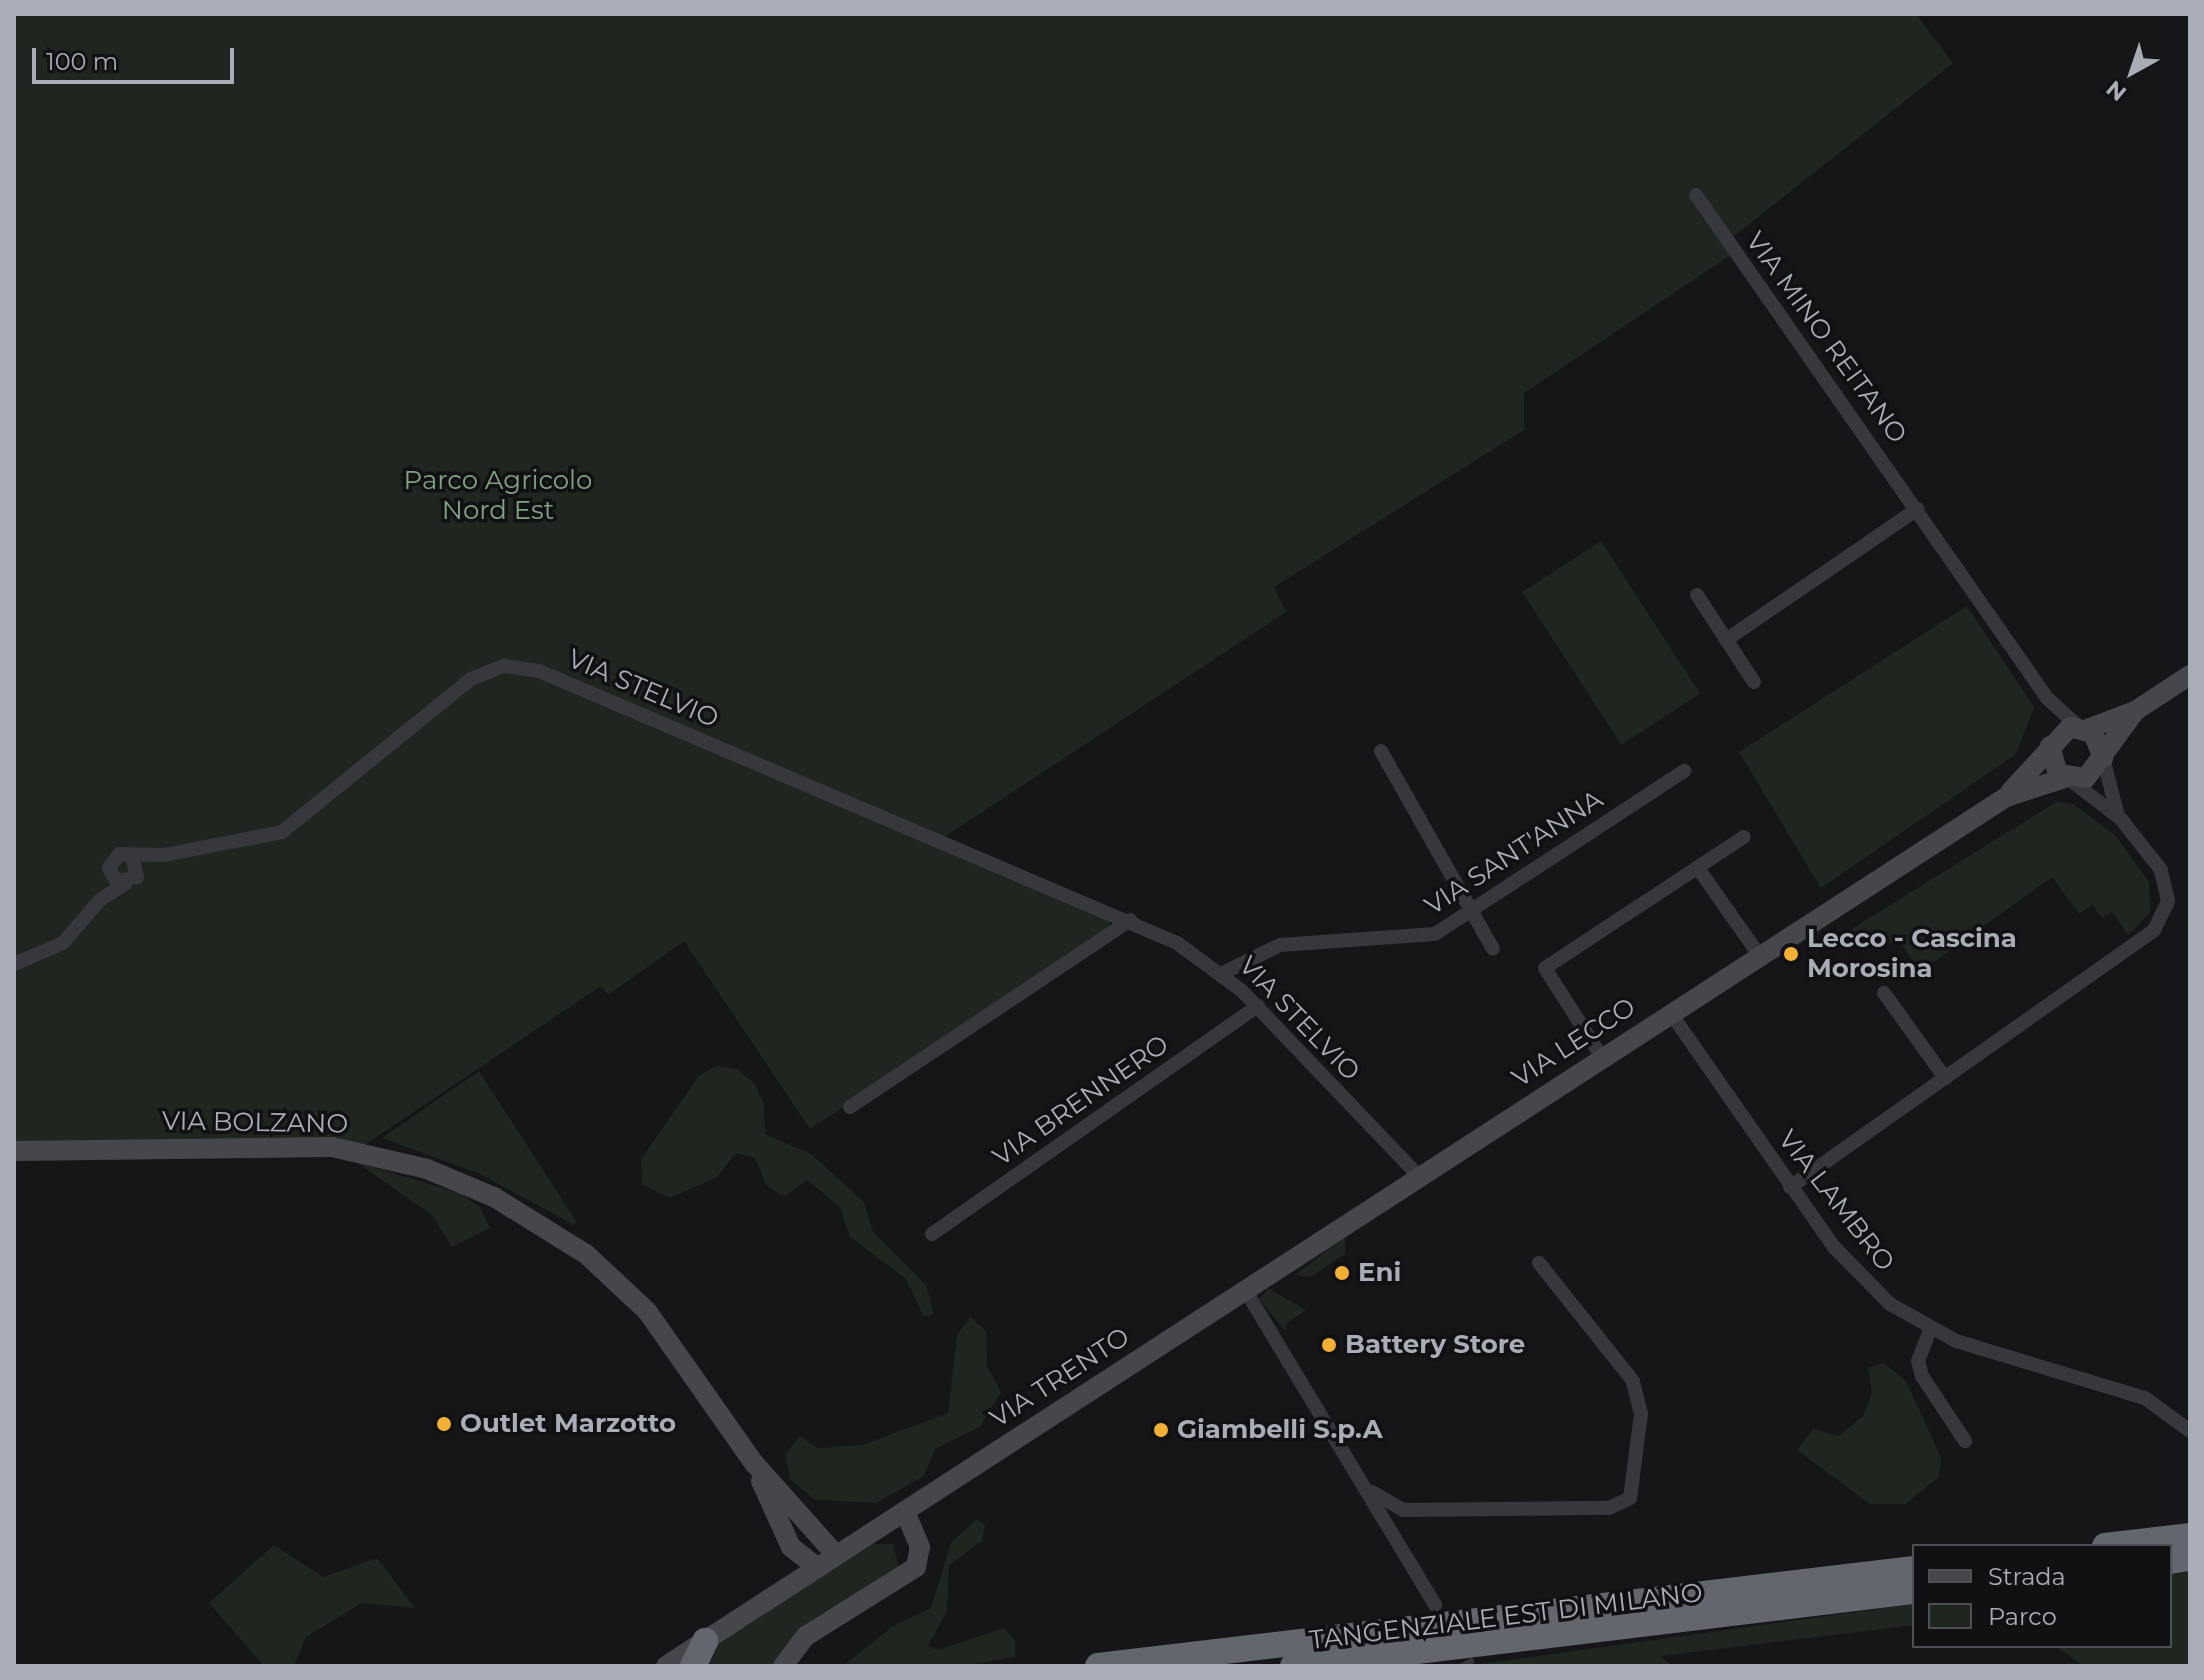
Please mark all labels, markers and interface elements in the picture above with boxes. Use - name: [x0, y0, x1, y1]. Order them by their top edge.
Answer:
- scale bar: [36, 32, 238, 82]
- north arrow: [2092, 32, 2172, 112]
- text: 100 m: [46, 47, 118, 76]
- text: N: [2101, 75, 2132, 107]
- street label: VIA MINO REITANO: [1739, 226, 1913, 450]
- park label: Parco Agricolo Nord Est: [404, 465, 592, 526]
- street label: VIA STELVIO: [563, 643, 723, 735]
- street label: VIA SANT'ANNA: [1419, 784, 1609, 922]
- place label: Lecco - Cascina Morosina: [1807, 923, 2017, 984]
- marker: Lecco - Cascina Morosina: [1782, 945, 1800, 963]
- street label: VIA STELVIO: [1232, 950, 1366, 1088]
- street label: VIA LECCO: [1507, 992, 1641, 1094]
- street label: VIA BRENNERO: [987, 1029, 1175, 1173]
- street label: VIA BOLZANO: [162, 1106, 348, 1140]
- street label: VIA LAMBRO: [1771, 1124, 1901, 1278]
- place label: Eni: [1358, 1257, 1401, 1289]
- marker: Eni: [1333, 1264, 1351, 1282]
- street label: VIA TRENTO: [984, 1321, 1136, 1435]
- place label: Battery Store: [1345, 1329, 1525, 1361]
- marker: Battery Store: [1320, 1336, 1338, 1354]
- place label: Outlet Marzotto: [460, 1408, 676, 1440]
- place label: Giambelli S.p.A: [1177, 1414, 1383, 1446]
- marker: Outlet Marzotto: [435, 1415, 453, 1433]
- marker: Giambelli S.p.A: [1152, 1421, 1170, 1439]
- legend: [1912, 1544, 2172, 1648]
- text: Strada: [1988, 1562, 2066, 1591]
- street label: TANGENZIALE EST DI MILANO: [1308, 1577, 1704, 1657]
- text: Parco: [1988, 1602, 2057, 1631]

